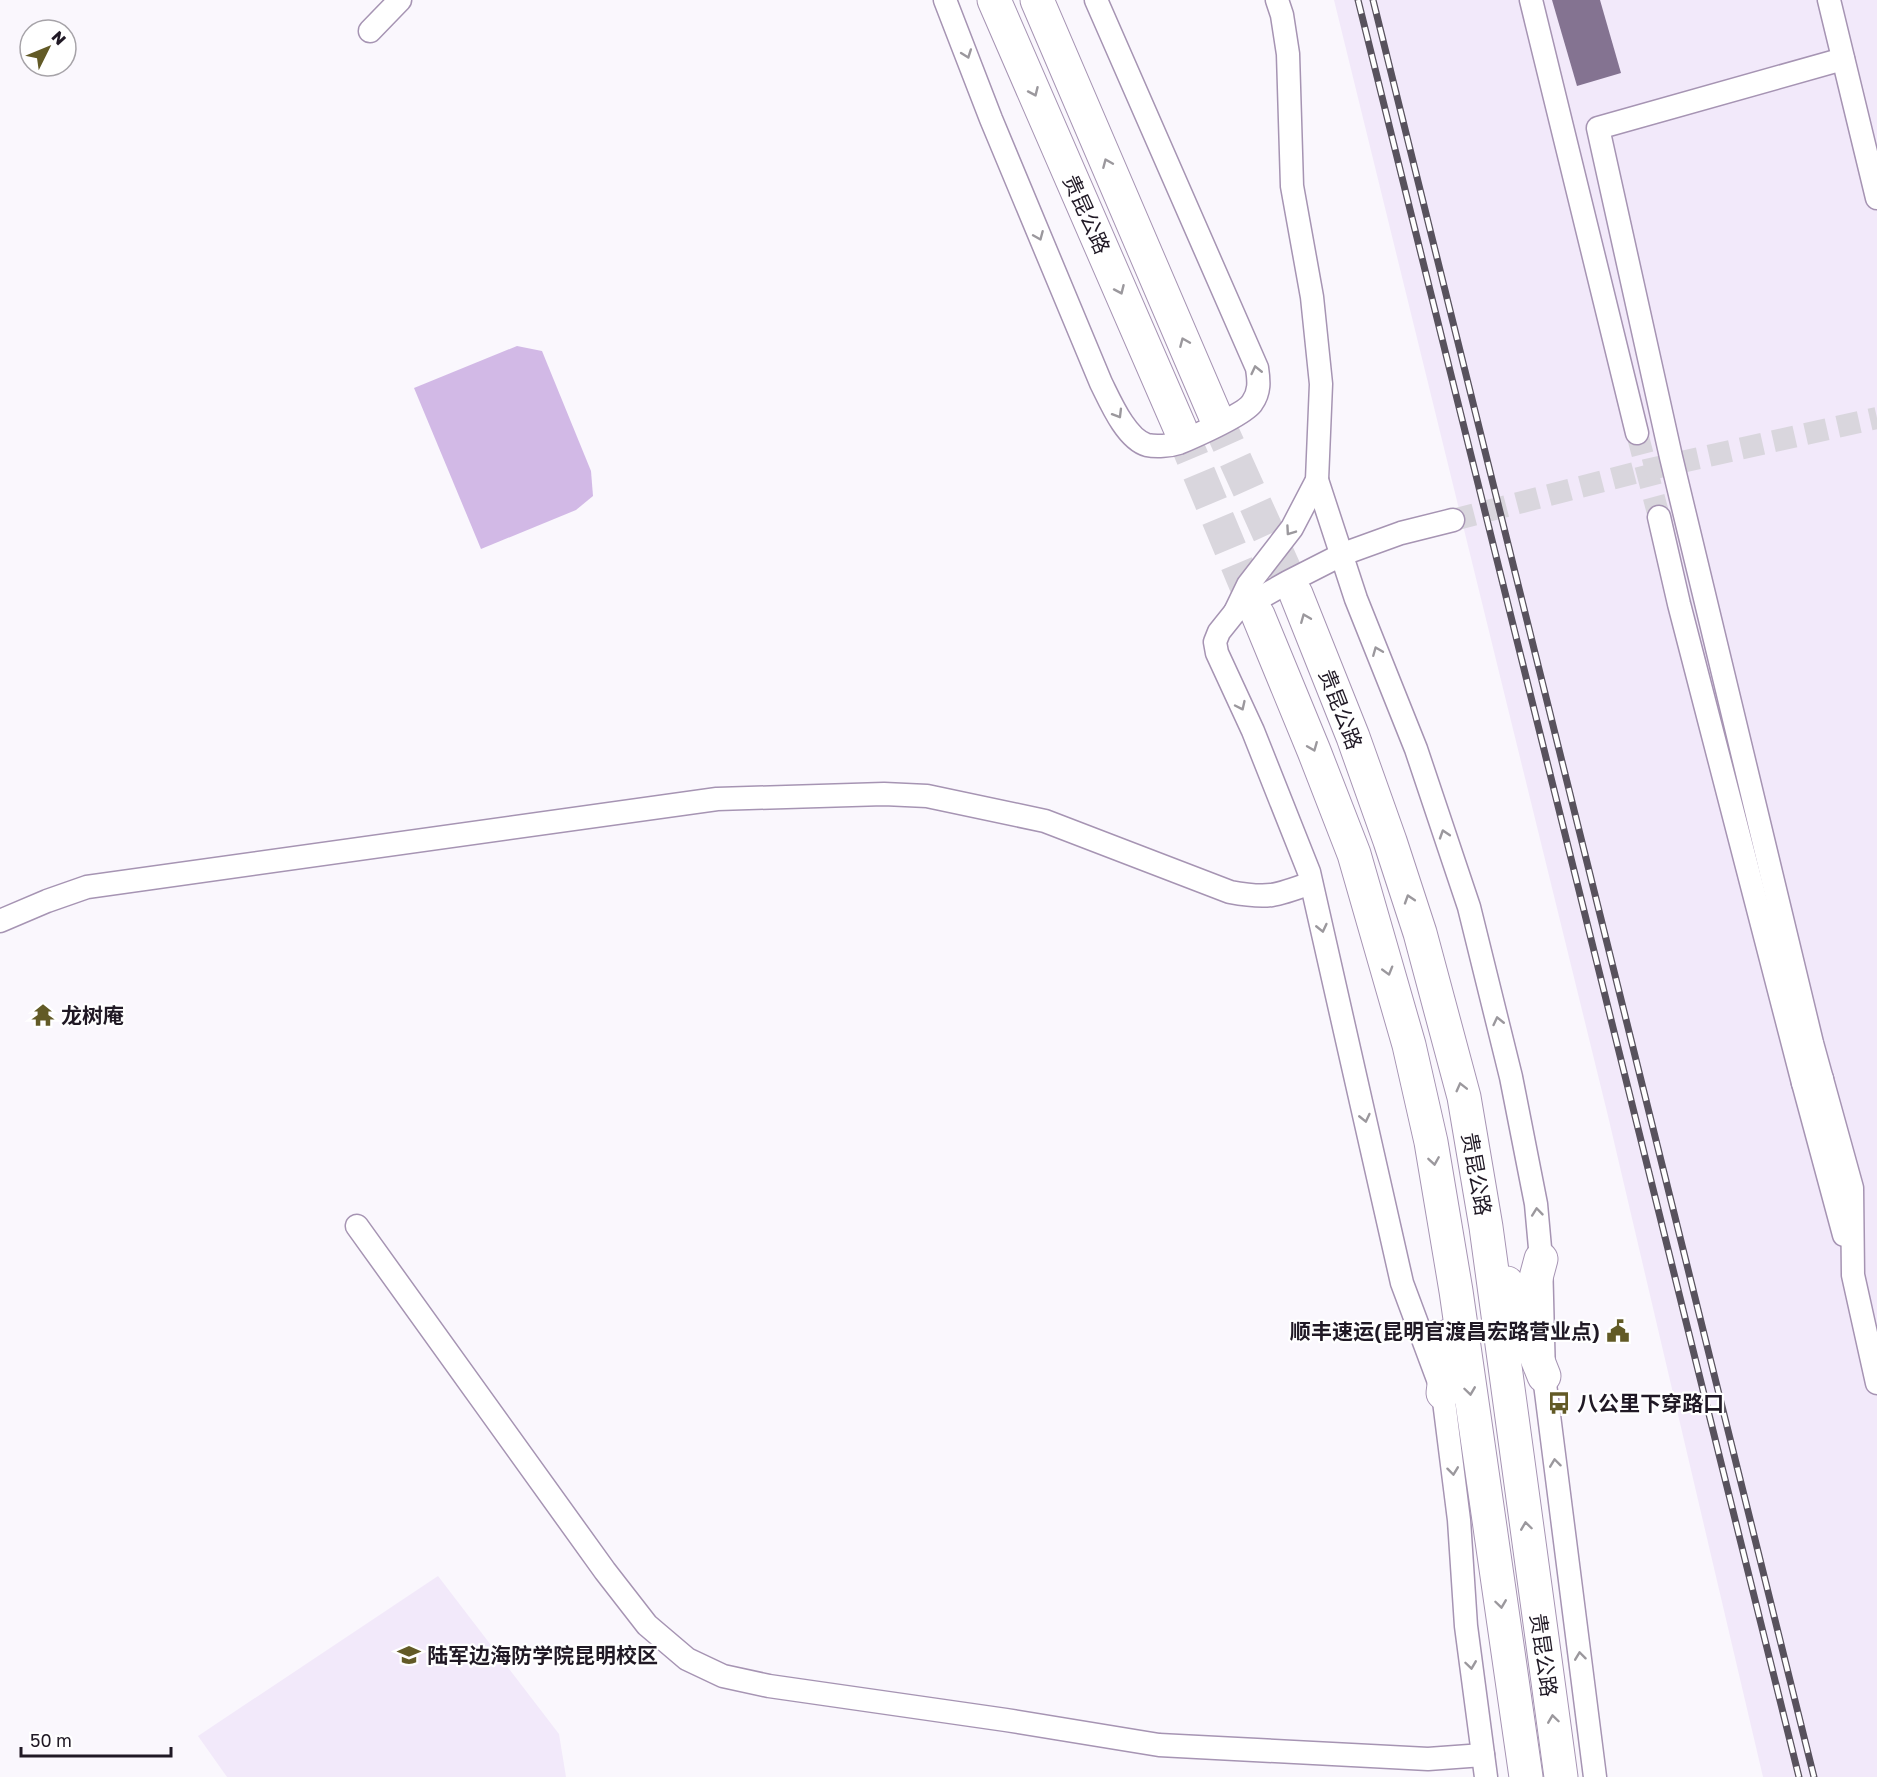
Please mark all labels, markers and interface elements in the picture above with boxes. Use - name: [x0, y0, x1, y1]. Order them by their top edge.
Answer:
- north arrow: [18, 18, 78, 78]
- text: N: [48, 26, 70, 49]
- one-way arrow: [960, 48, 972, 59]
- one-way arrow: [1027, 86, 1039, 97]
- one-way arrow: [1102, 158, 1114, 169]
- street label: 贵昆公路: [1058, 170, 1116, 258]
- one-way arrow: [1032, 229, 1044, 240]
- one-way arrow: [1113, 284, 1125, 295]
- one-way arrow: [1179, 338, 1191, 349]
- one-way arrow: [1251, 365, 1264, 375]
- one-way arrow: [1110, 408, 1122, 418]
- one-way arrow: [1286, 525, 1297, 536]
- one-way arrow: [1300, 613, 1312, 624]
- one-way arrow: [1372, 646, 1384, 657]
- street label: 贵昆公路: [1314, 665, 1368, 753]
- one-way arrow: [1234, 699, 1246, 710]
- one-way arrow: [1306, 741, 1318, 752]
- one-way arrow: [1439, 829, 1452, 840]
- one-way arrow: [1404, 894, 1416, 905]
- one-way arrow: [1314, 923, 1327, 933]
- one-way arrow: [1381, 965, 1393, 976]
- temple icon: 龙树庵: [30, 1002, 56, 1028]
- place label: 龙树庵: [61, 1002, 124, 1028]
- one-way arrow: [1492, 1017, 1505, 1027]
- one-way arrow: [1456, 1082, 1469, 1092]
- one-way arrow: [1357, 1113, 1370, 1123]
- street label: 贵昆公路: [1457, 1130, 1497, 1218]
- one-way arrow: [1428, 1156, 1440, 1165]
- one-way arrow: [1531, 1208, 1543, 1217]
- place label: 顺丰速运(昆明官渡昌宏路营业点): [1290, 1318, 1600, 1344]
- public building icon: 顺丰速运(昆明官渡昌宏路营业点): [1605, 1318, 1631, 1344]
- one-way arrow: [1464, 1386, 1476, 1395]
- bus stop icon: 八公里下穿路口: [1546, 1390, 1572, 1416]
- place label: 八公里下穿路口: [1577, 1390, 1724, 1416]
- one-way arrow: [1549, 1458, 1562, 1468]
- one-way arrow: [1446, 1467, 1459, 1476]
- one-way arrow: [1521, 1521, 1533, 1530]
- one-way arrow: [1494, 1600, 1506, 1609]
- street label: 贵昆公路: [1525, 1612, 1563, 1698]
- school or university icon: 陆军边海防学院昆明校区: [396, 1642, 422, 1668]
- place label: 陆军边海防学院昆明校区: [427, 1642, 658, 1668]
- one-way arrow: [1574, 1652, 1586, 1661]
- one-way arrow: [1465, 1661, 1477, 1670]
- one-way arrow: [1547, 1714, 1560, 1724]
- scale bar: [21, 1720, 171, 1758]
- text: 50 m: [30, 1729, 72, 1751]

